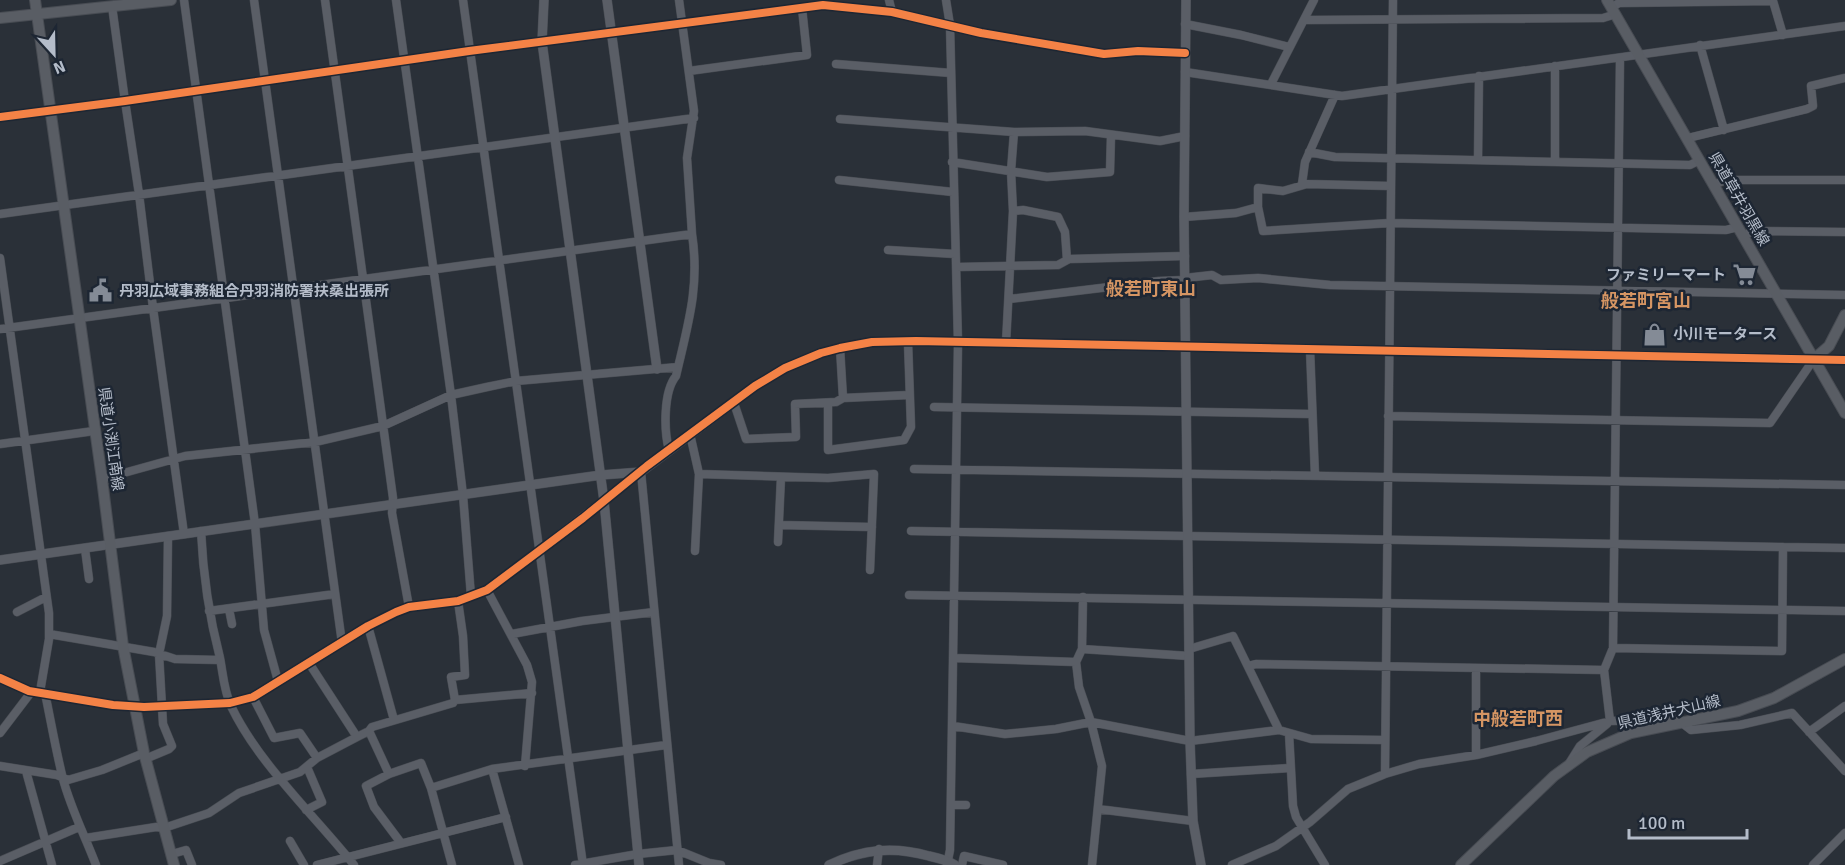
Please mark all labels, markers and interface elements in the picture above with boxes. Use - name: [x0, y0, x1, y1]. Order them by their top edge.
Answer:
- north arrow: [24, 24, 84, 84]
- text: N: [50, 56, 68, 78]
- street label: 県道草井羽黒線: [1705, 149, 1773, 249]
- supermarket icon: ファミリーマート: [1731, 262, 1757, 288]
- place label: ファミリーマート: [1606, 266, 1726, 284]
- public building icon: 丹羽広域事務組合丹羽消防署扶桑出張所: [88, 278, 114, 304]
- district label: 般若町東山: [1106, 278, 1196, 300]
- place label: 丹羽広域事務組合丹羽消防署扶桑出張所: [119, 282, 389, 300]
- district label: 般若町宮山: [1601, 290, 1691, 312]
- shop icon: 小川モータース: [1642, 321, 1668, 347]
- place label: 小川モータース: [1673, 325, 1777, 343]
- street label: 県道小渕江南線: [95, 386, 127, 492]
- street label: 県道浅井犬山線: [1616, 691, 1722, 733]
- district label: 中般若町西: [1473, 708, 1563, 730]
- scale bar: [1629, 802, 1748, 840]
- text: 100 m: [1638, 812, 1685, 834]

